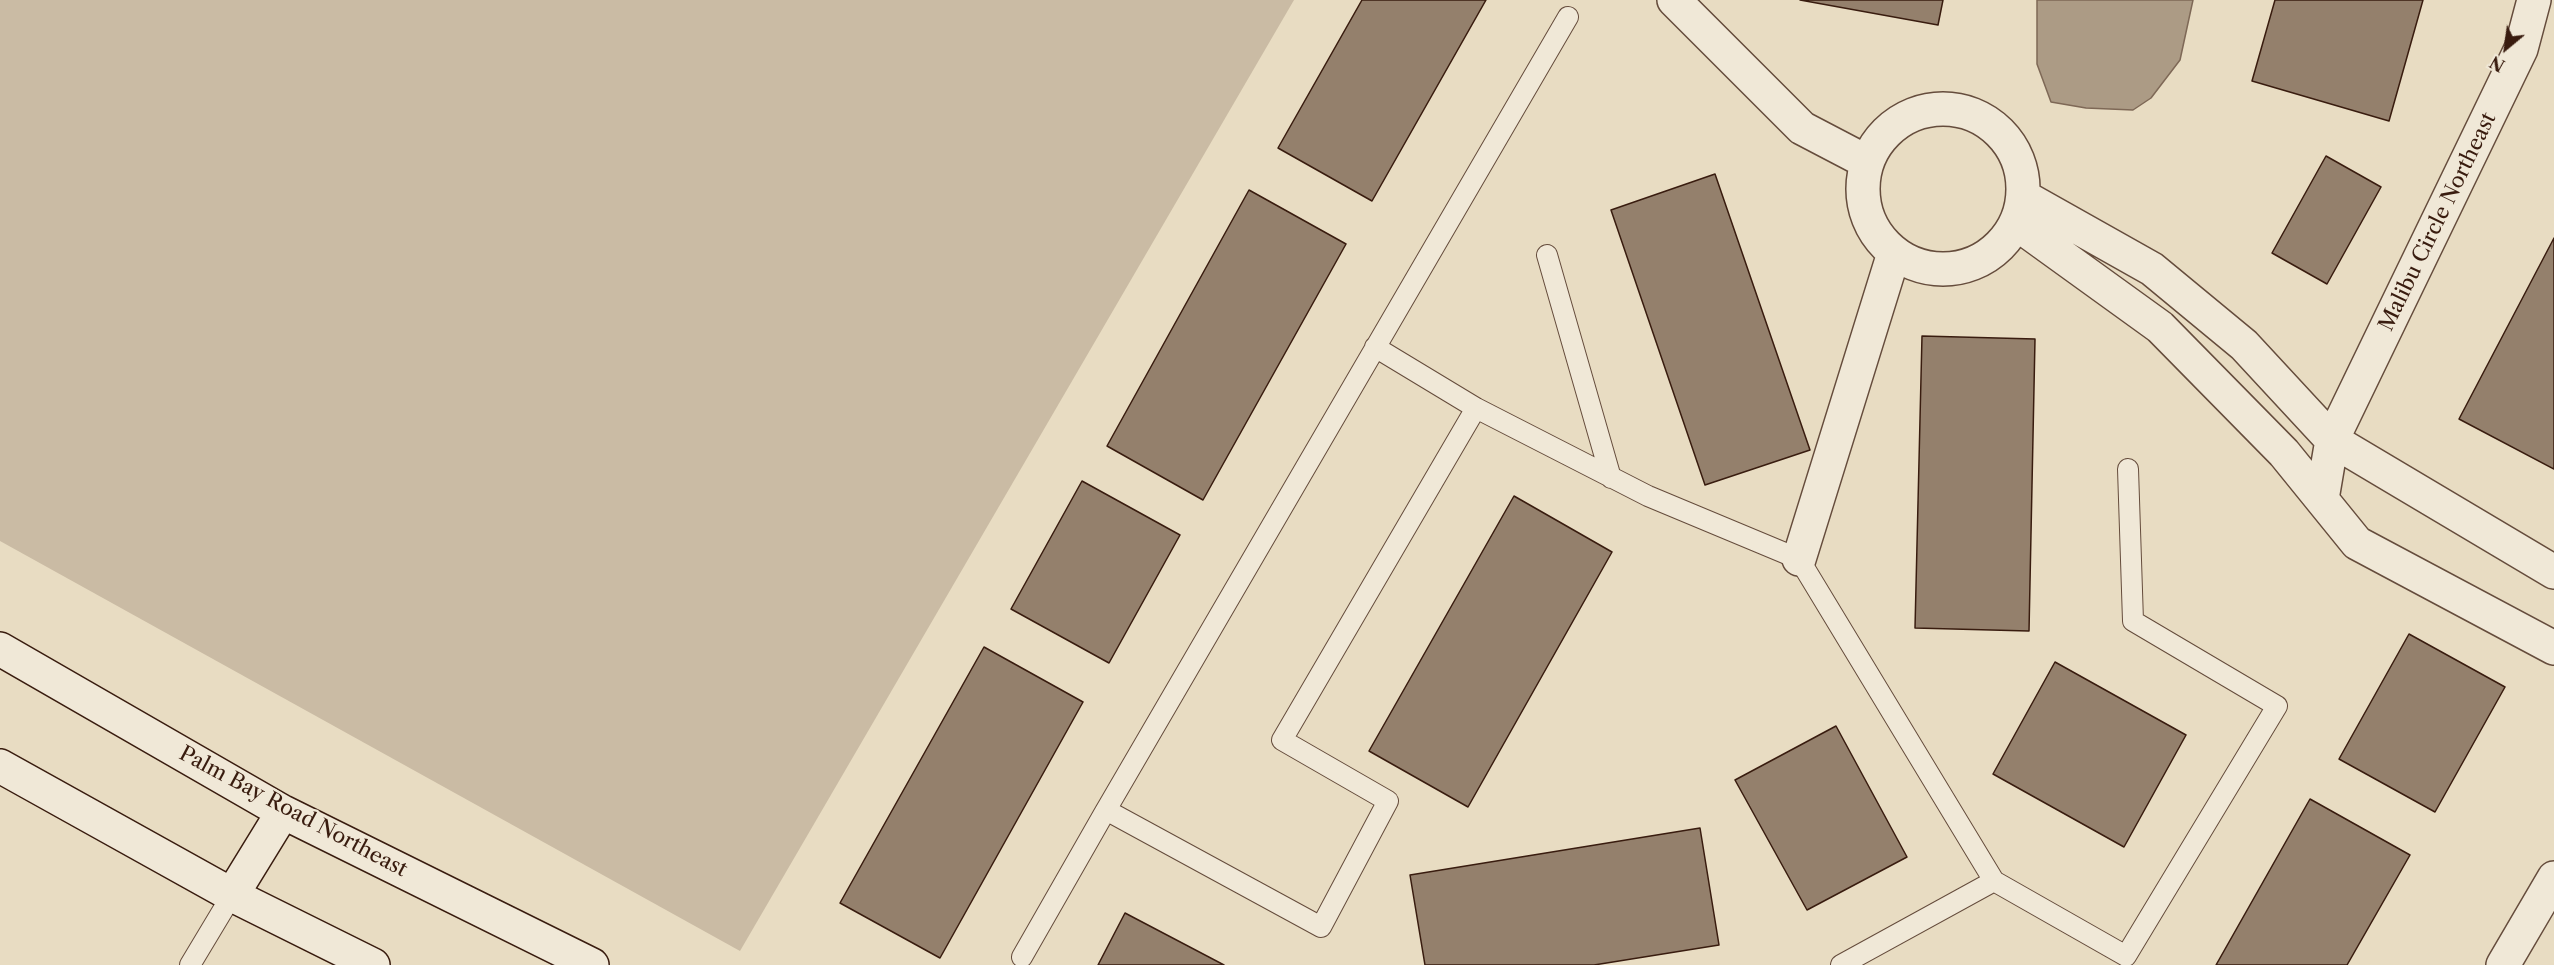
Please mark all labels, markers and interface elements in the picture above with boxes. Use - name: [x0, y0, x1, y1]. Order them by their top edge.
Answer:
- north arrow: [2476, 18, 2536, 78]
- text: N: [2486, 52, 2508, 76]
- street label: Malibu Circle Northeast: [2374, 109, 2502, 335]
- street label: Palm Bay Road Northeast: [175, 741, 411, 883]

